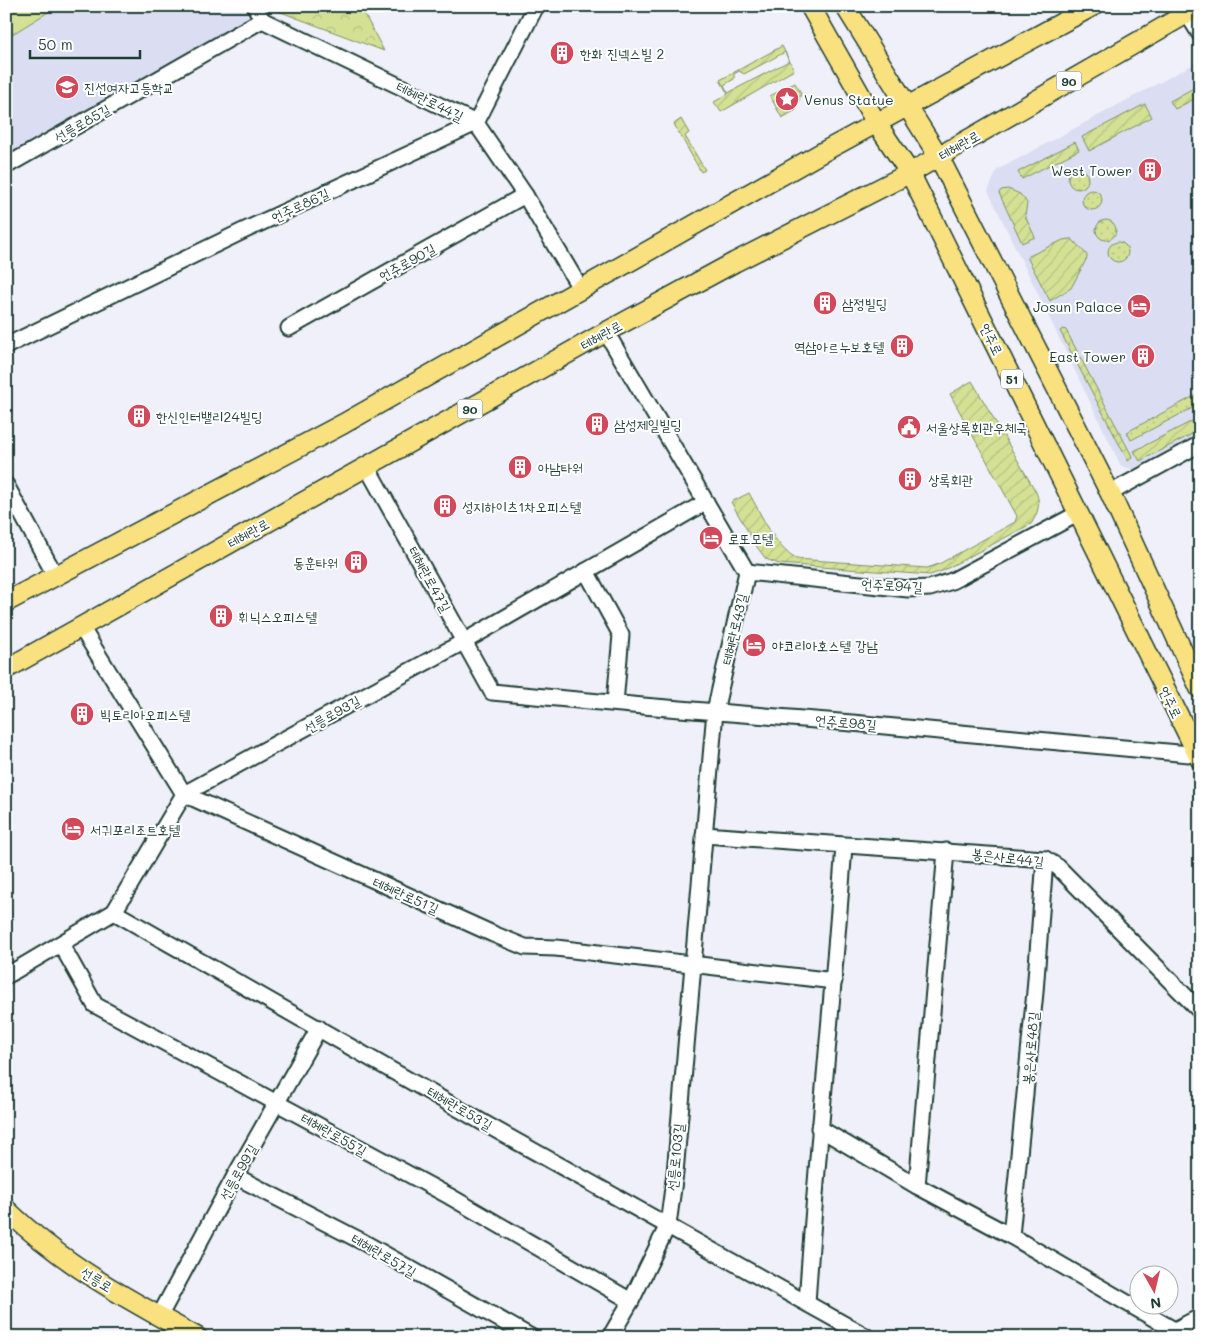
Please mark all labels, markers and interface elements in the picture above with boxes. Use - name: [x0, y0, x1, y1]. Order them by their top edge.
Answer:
- scale bar: [30, 28, 140, 60]
- text: 50 m: [38, 34, 73, 54]
- building icon: 한화 진넥스빌 2: [549, 40, 575, 66]
- place label: 한화 진넥스빌 2: [580, 44, 664, 63]
- road number: 90: [1056, 72, 1082, 90]
- school or university icon: 진선여자고등학교: [54, 74, 80, 100]
- street label: 테헤란로44길: [393, 77, 468, 126]
- place label: 진선여자고등학교: [84, 78, 174, 97]
- place icon: Venus Statue: [774, 86, 800, 112]
- place label: Venus Statue: [804, 90, 894, 109]
- street label: 선릉로85길: [51, 99, 114, 147]
- street label: 테헤란로: [935, 126, 983, 164]
- building icon: West Tower: [1137, 157, 1163, 183]
- place label: West Tower: [1051, 161, 1132, 180]
- street label: 언주로86길: [268, 183, 333, 227]
- street label: 언주로90길: [375, 238, 439, 285]
- building icon: 삼정빌딩: [812, 290, 838, 316]
- hotel icon: Josun Palace: [1126, 293, 1152, 319]
- place label: 삼정빌딩: [842, 294, 887, 313]
- place label: Josun Palace: [1033, 297, 1122, 316]
- street label: 테헤란로: [577, 316, 625, 354]
- street label: 언주로: [976, 320, 1008, 358]
- building icon: 역삼아르누보호텔: [889, 333, 915, 359]
- place label: 역삼아르누보호텔: [794, 337, 885, 356]
- building icon: East Tower: [1130, 343, 1156, 369]
- place label: East Tower: [1049, 347, 1126, 366]
- road number: 51: [1001, 369, 1023, 388]
- road number: 90: [458, 399, 482, 418]
- building icon: 한신인터밸리24빌딩: [126, 403, 152, 429]
- place label: 한신인터밸리24빌딩: [156, 407, 262, 426]
- building icon: 삼성제일빌딩: [584, 411, 610, 437]
- public building icon: 서울상록회관우체국: [896, 414, 922, 440]
- place label: 삼성제일빌딩: [614, 415, 682, 434]
- place label: 서울상록회관우체국: [926, 418, 1027, 437]
- building icon: 아남타워: [507, 454, 533, 480]
- place label: 아남타워: [538, 458, 583, 477]
- building icon: 상록회관: [897, 466, 923, 492]
- place label: 상록회관: [928, 470, 973, 489]
- building icon: 성지하이츠1차오피스텔: [432, 493, 458, 519]
- place label: 성지하이츠1차오피스텔: [462, 497, 582, 516]
- street label: 테헤란로: [224, 514, 272, 552]
- hotel icon: 로또모텔: [698, 525, 724, 551]
- place label: 로또모텔: [728, 529, 774, 548]
- street label: 테헤란로47길: [404, 543, 456, 616]
- building icon: 동훈타워: [343, 549, 369, 575]
- place label: 동훈타워: [293, 553, 338, 572]
- street label: 언주로94길: [861, 574, 924, 596]
- street label: 테헤란로43길: [717, 591, 752, 667]
- building icon: 휘닉스오피스텔: [208, 603, 234, 629]
- place label: 휘닉스오피스텔: [238, 607, 318, 626]
- hotel icon: 야코리아호스텔 강남: [741, 632, 767, 658]
- place label: 야코리아호스텔 강남: [772, 636, 878, 655]
- street label: 언주로: [1155, 683, 1187, 721]
- street label: 선릉로93길: [300, 690, 364, 737]
- building icon: 빅토리아오피스텔: [69, 701, 95, 727]
- place label: 빅토리아오피스텔: [100, 705, 191, 724]
- street label: 언주로98길: [814, 710, 878, 734]
- hotel icon: 서귀포리조트호텔: [60, 816, 86, 842]
- place label: 서귀포리조트호텔: [90, 820, 181, 839]
- street label: 봉은사로44길: [971, 843, 1046, 871]
- street label: 테헤란로51길: [370, 872, 443, 918]
- street label: 봉은사로48길: [1017, 1010, 1043, 1085]
- street label: 테헤란로53길: [424, 1082, 497, 1135]
- street label: 테헤란로55길: [298, 1108, 371, 1160]
- street label: 선릉로103길: [662, 1121, 688, 1192]
- street label: 선릉로99길: [215, 1140, 262, 1204]
- street label: 테헤란로57길: [348, 1229, 421, 1282]
- street label: 선릉로: [78, 1262, 116, 1296]
- north arrow: [1128, 1266, 1178, 1316]
- text: N: [1149, 1293, 1162, 1314]

